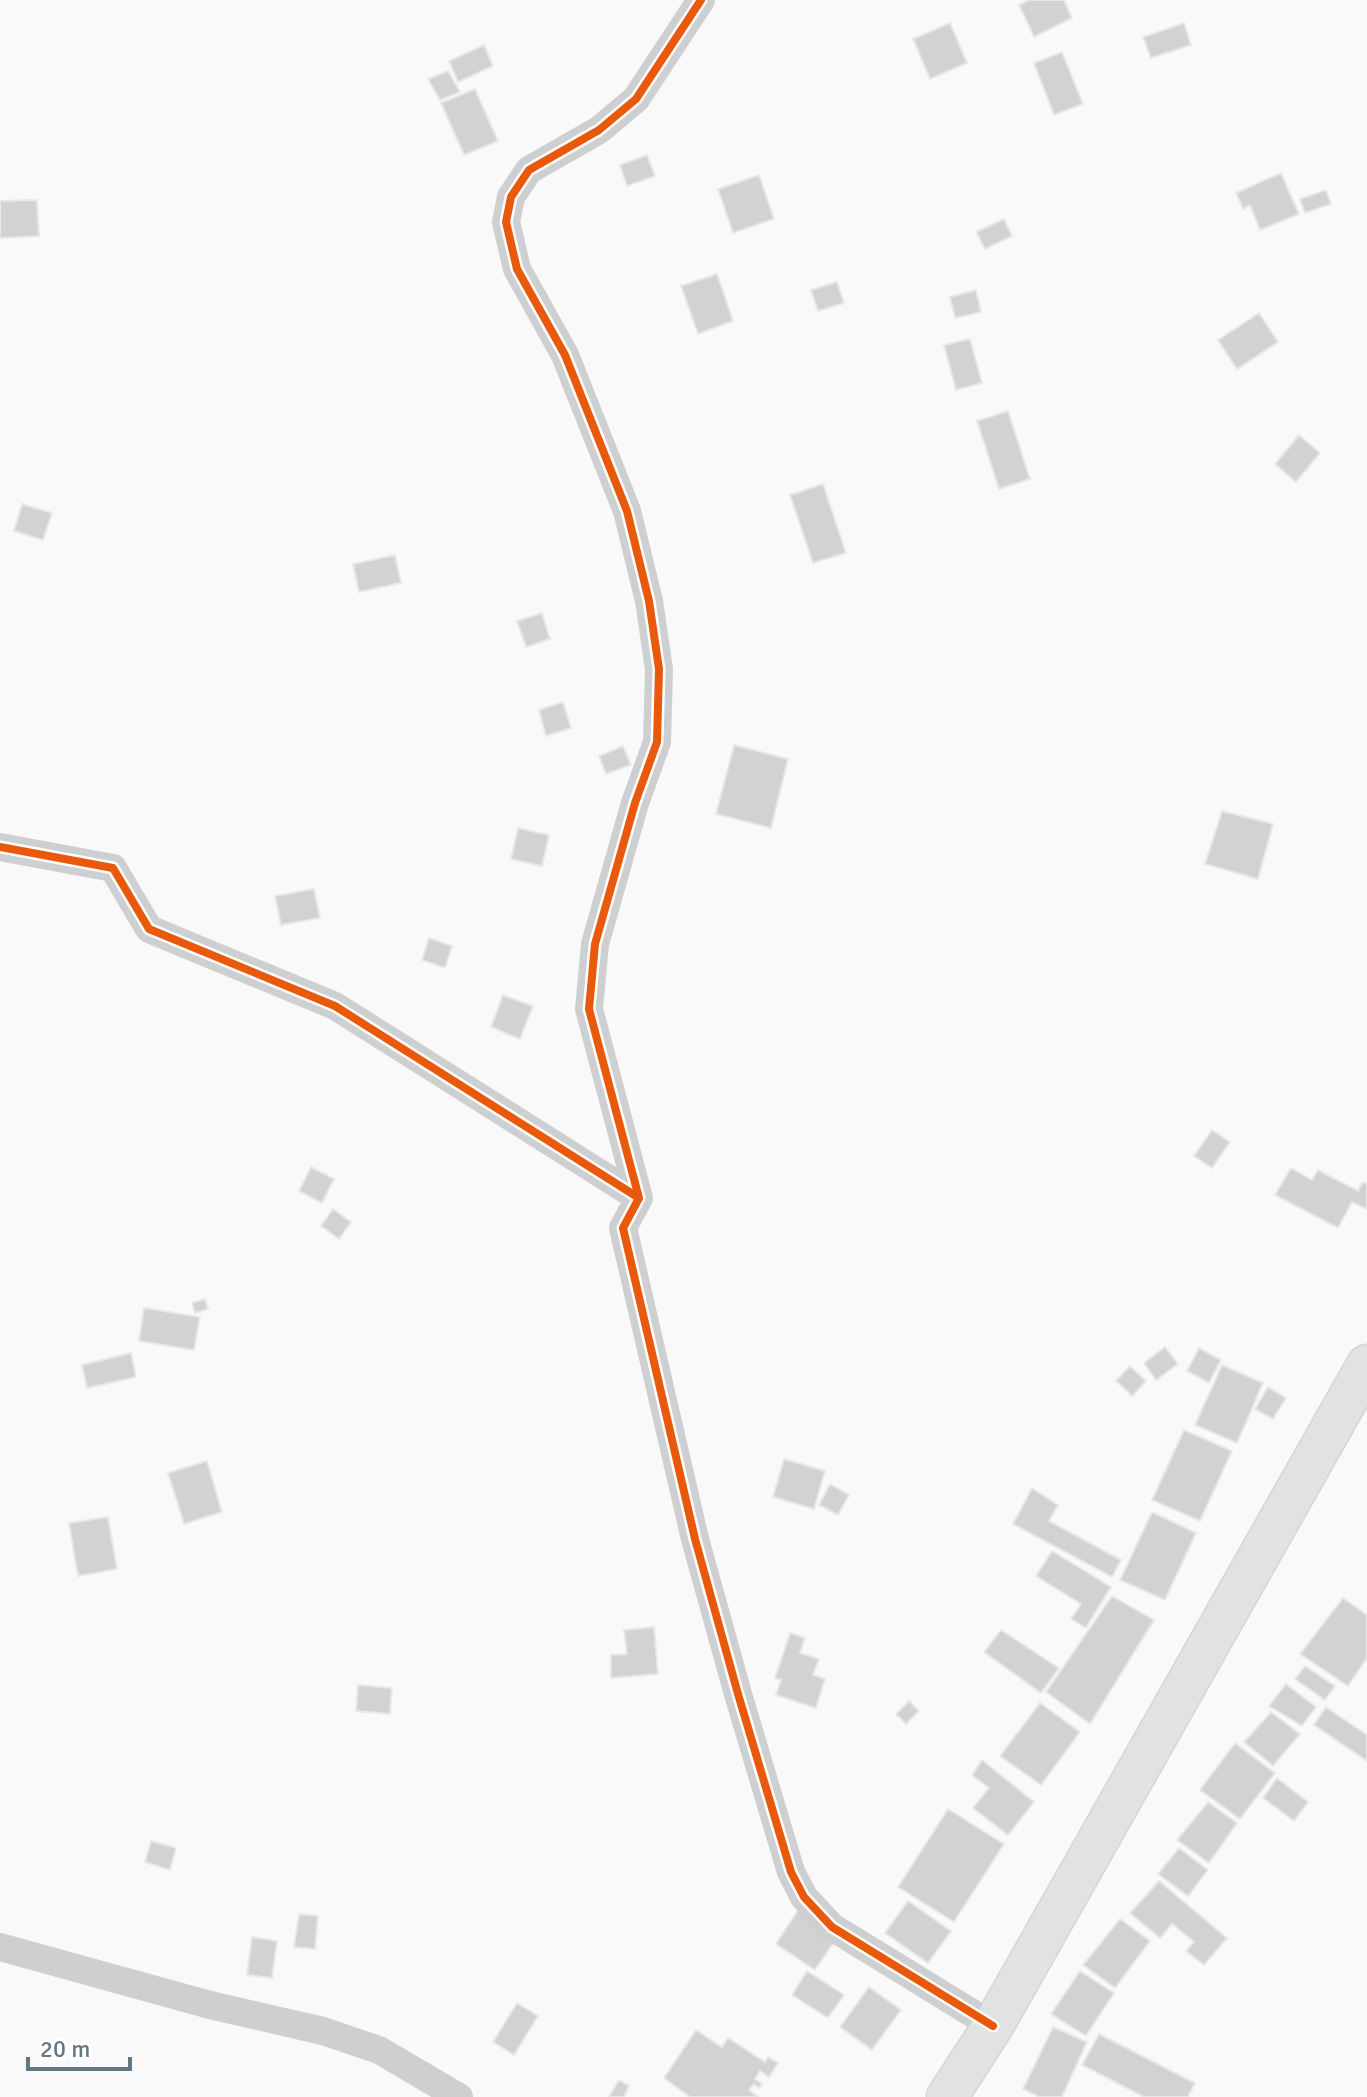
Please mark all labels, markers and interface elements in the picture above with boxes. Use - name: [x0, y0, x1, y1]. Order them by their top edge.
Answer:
- scale bar: [28, 2021, 130, 2071]
- text: 20 m: [40, 2034, 90, 2064]

